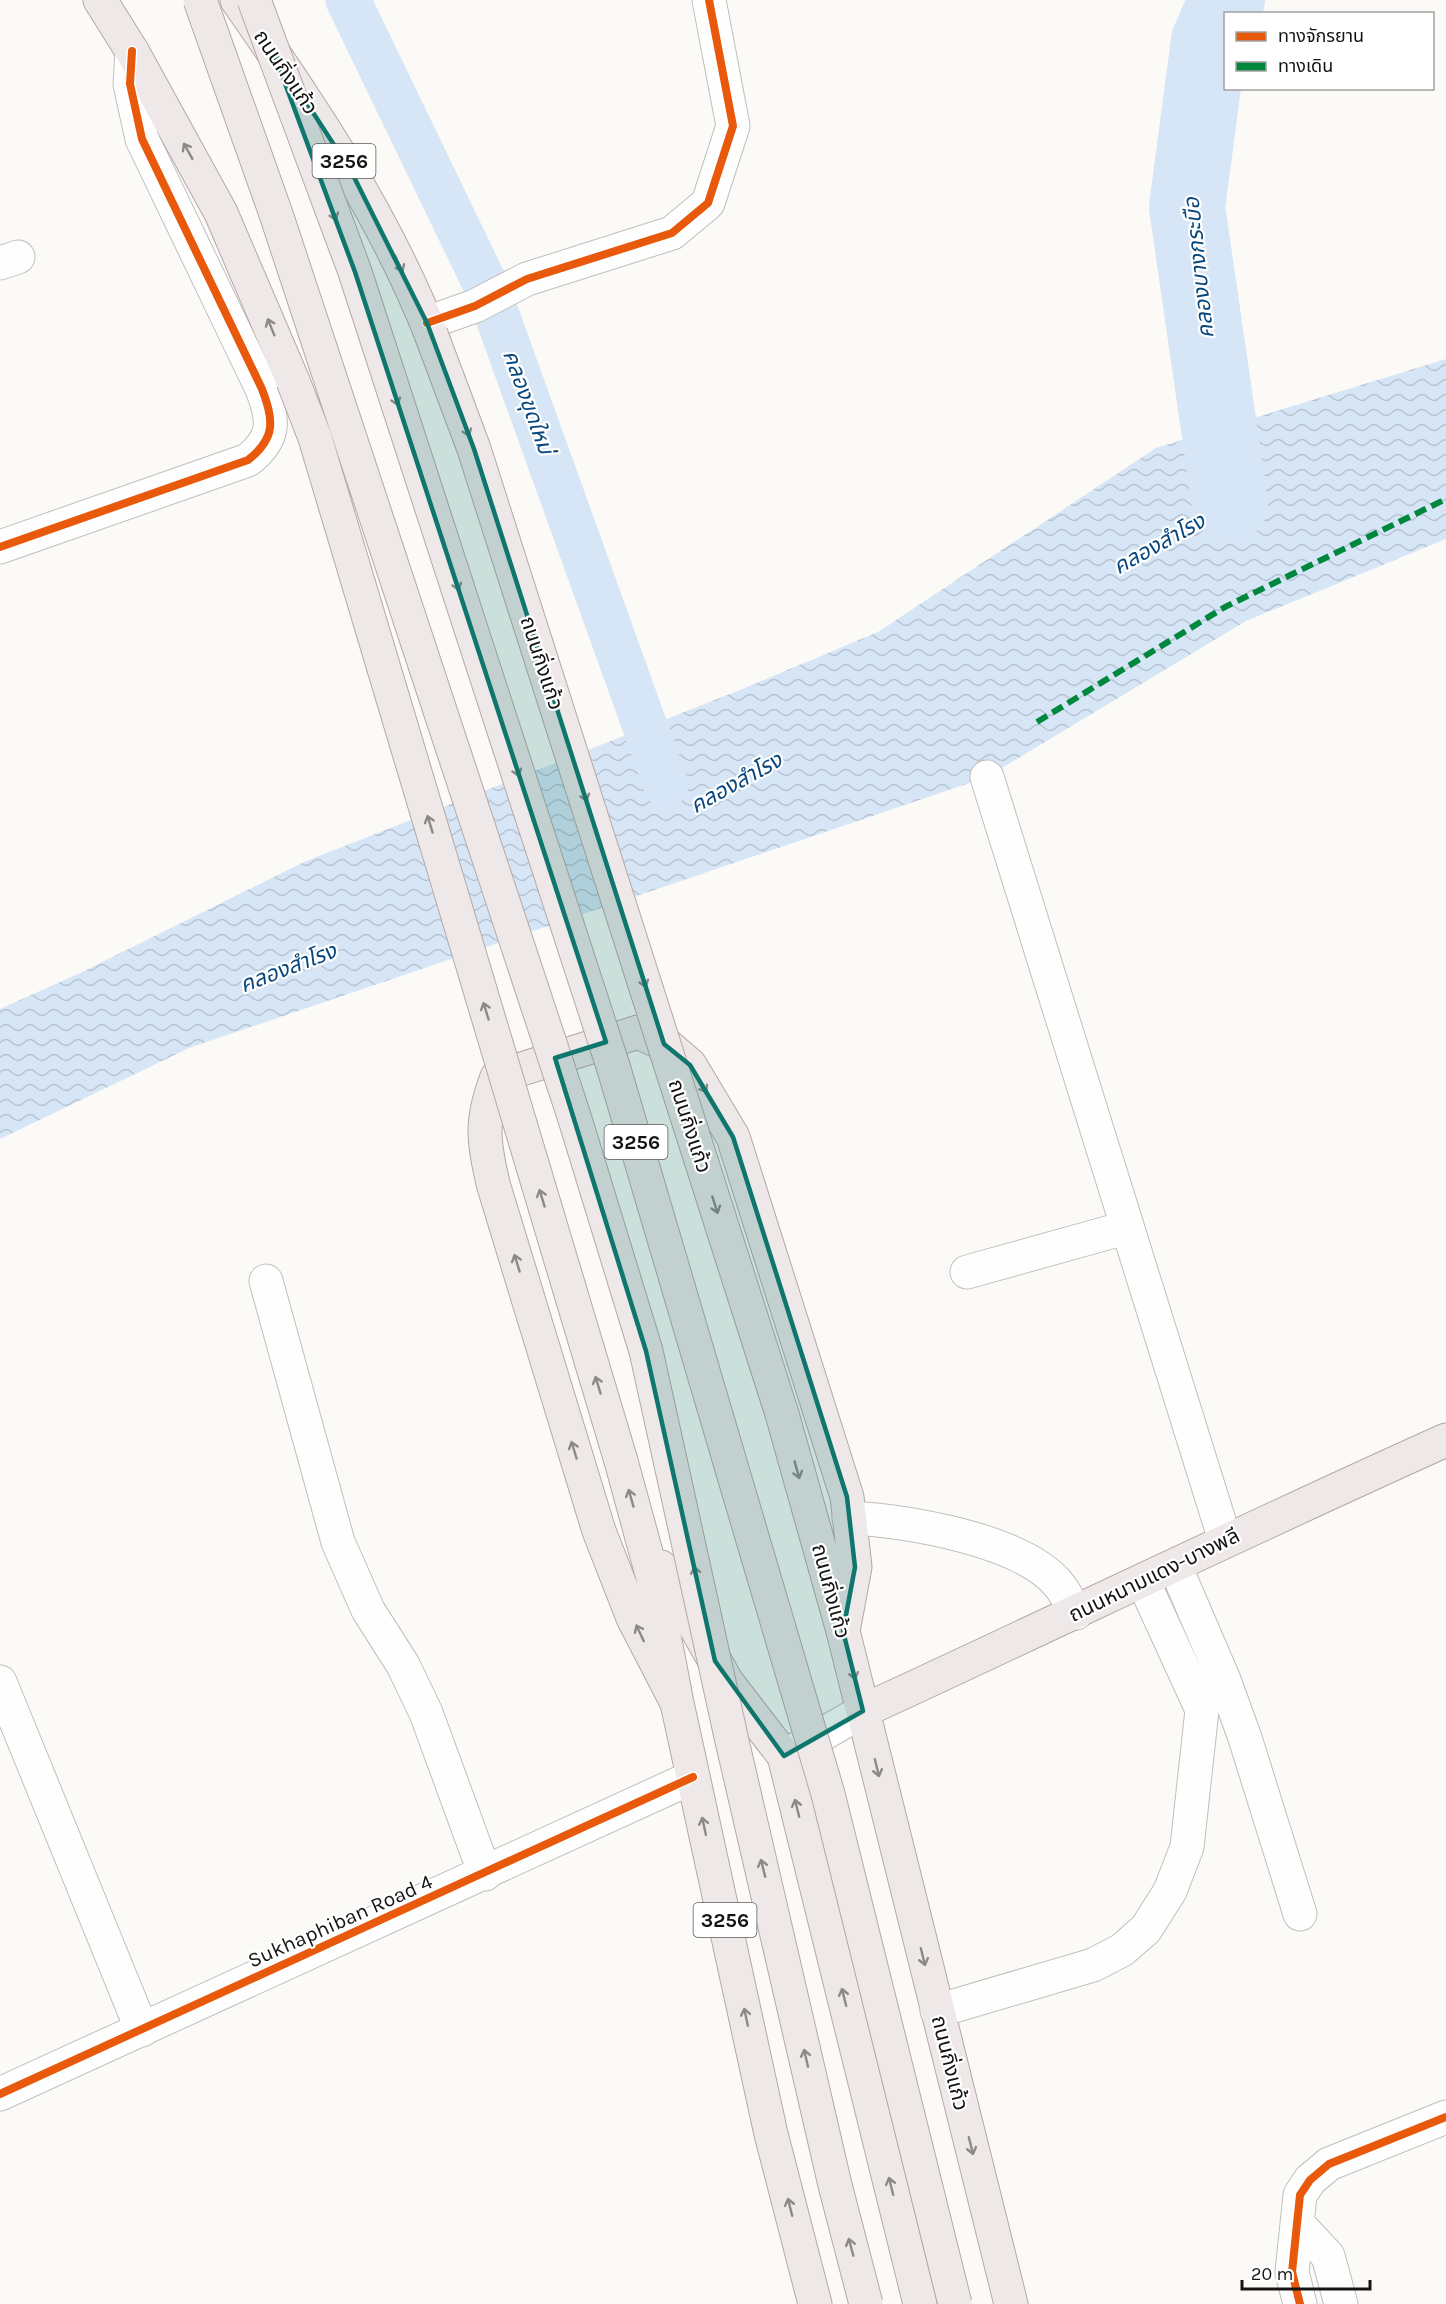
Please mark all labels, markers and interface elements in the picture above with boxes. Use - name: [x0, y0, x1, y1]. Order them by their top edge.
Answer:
- legend: [1224, 12, 1434, 90]
- street label: ถนนกิ่งแก้ว: [249, 24, 325, 119]
- text: ทางจักรยาน: [1278, 25, 1364, 47]
- text: ทางเดิน: [1278, 55, 1333, 77]
- one-way arrow: [182, 143, 194, 160]
- road number: 3256: [312, 144, 376, 178]
- water label: คลองบางกระบือ: [1179, 195, 1219, 340]
- one-way arrow: [328, 203, 339, 221]
- one-way arrow: [394, 255, 406, 273]
- one-way arrow: [265, 319, 276, 337]
- water label: คลองขุดใหม่: [497, 346, 560, 461]
- one-way arrow: [391, 387, 402, 406]
- one-way arrow: [461, 418, 472, 437]
- water label: คลองสำโรง: [1108, 508, 1211, 580]
- one-way arrow: [451, 572, 462, 591]
- street label: ถนนกิ่งแก้ว: [516, 613, 570, 713]
- water label: คลองสำโรง: [685, 747, 788, 819]
- one-way arrow: [512, 758, 523, 777]
- one-way arrow: [579, 783, 590, 802]
- one-way arrow: [424, 815, 435, 834]
- water label: คลองสำโรง: [236, 937, 341, 998]
- one-way arrow: [638, 969, 649, 988]
- one-way arrow: [480, 1002, 491, 1021]
- street label: ถนนกิ่งแก้ว: [664, 1076, 718, 1176]
- one-way arrow: [696, 1076, 708, 1093]
- road number: 3256: [604, 1125, 668, 1159]
- one-way arrow: [536, 1189, 547, 1208]
- one-way arrow: [710, 1195, 721, 1214]
- one-way arrow: [511, 1254, 522, 1273]
- one-way arrow: [592, 1376, 603, 1395]
- one-way arrow: [568, 1441, 579, 1460]
- one-way arrow: [792, 1460, 804, 1479]
- one-way arrow: [625, 1488, 636, 1507]
- street label: ถนนหนามแดง-บางพลี: [1065, 1523, 1243, 1627]
- street label: ถนนกิ่งแก้ว: [807, 1541, 857, 1641]
- one-way arrow: [690, 1566, 701, 1585]
- one-way arrow: [634, 1624, 645, 1642]
- one-way arrow: [847, 1661, 859, 1680]
- one-way arrow: [871, 1758, 883, 1777]
- one-way arrow: [790, 1798, 802, 1817]
- one-way arrow: [698, 1817, 709, 1836]
- one-way arrow: [757, 1858, 768, 1878]
- street label: Sukhaphiban Road 4: [244, 1869, 436, 1973]
- road number: 3256: [694, 1903, 756, 1937]
- one-way arrow: [918, 1947, 930, 1966]
- one-way arrow: [837, 1988, 849, 2007]
- one-way arrow: [740, 2007, 751, 2027]
- street label: ถนนกิ่งแก้ว: [927, 2013, 975, 2113]
- one-way arrow: [800, 2049, 811, 2068]
- one-way arrow: [965, 2136, 977, 2155]
- one-way arrow: [885, 2177, 896, 2196]
- one-way arrow: [784, 2197, 795, 2216]
- one-way arrow: [845, 2238, 857, 2257]
- scale bar: [1242, 2253, 1370, 2291]
- text: 20 m: [1251, 2263, 1293, 2285]

